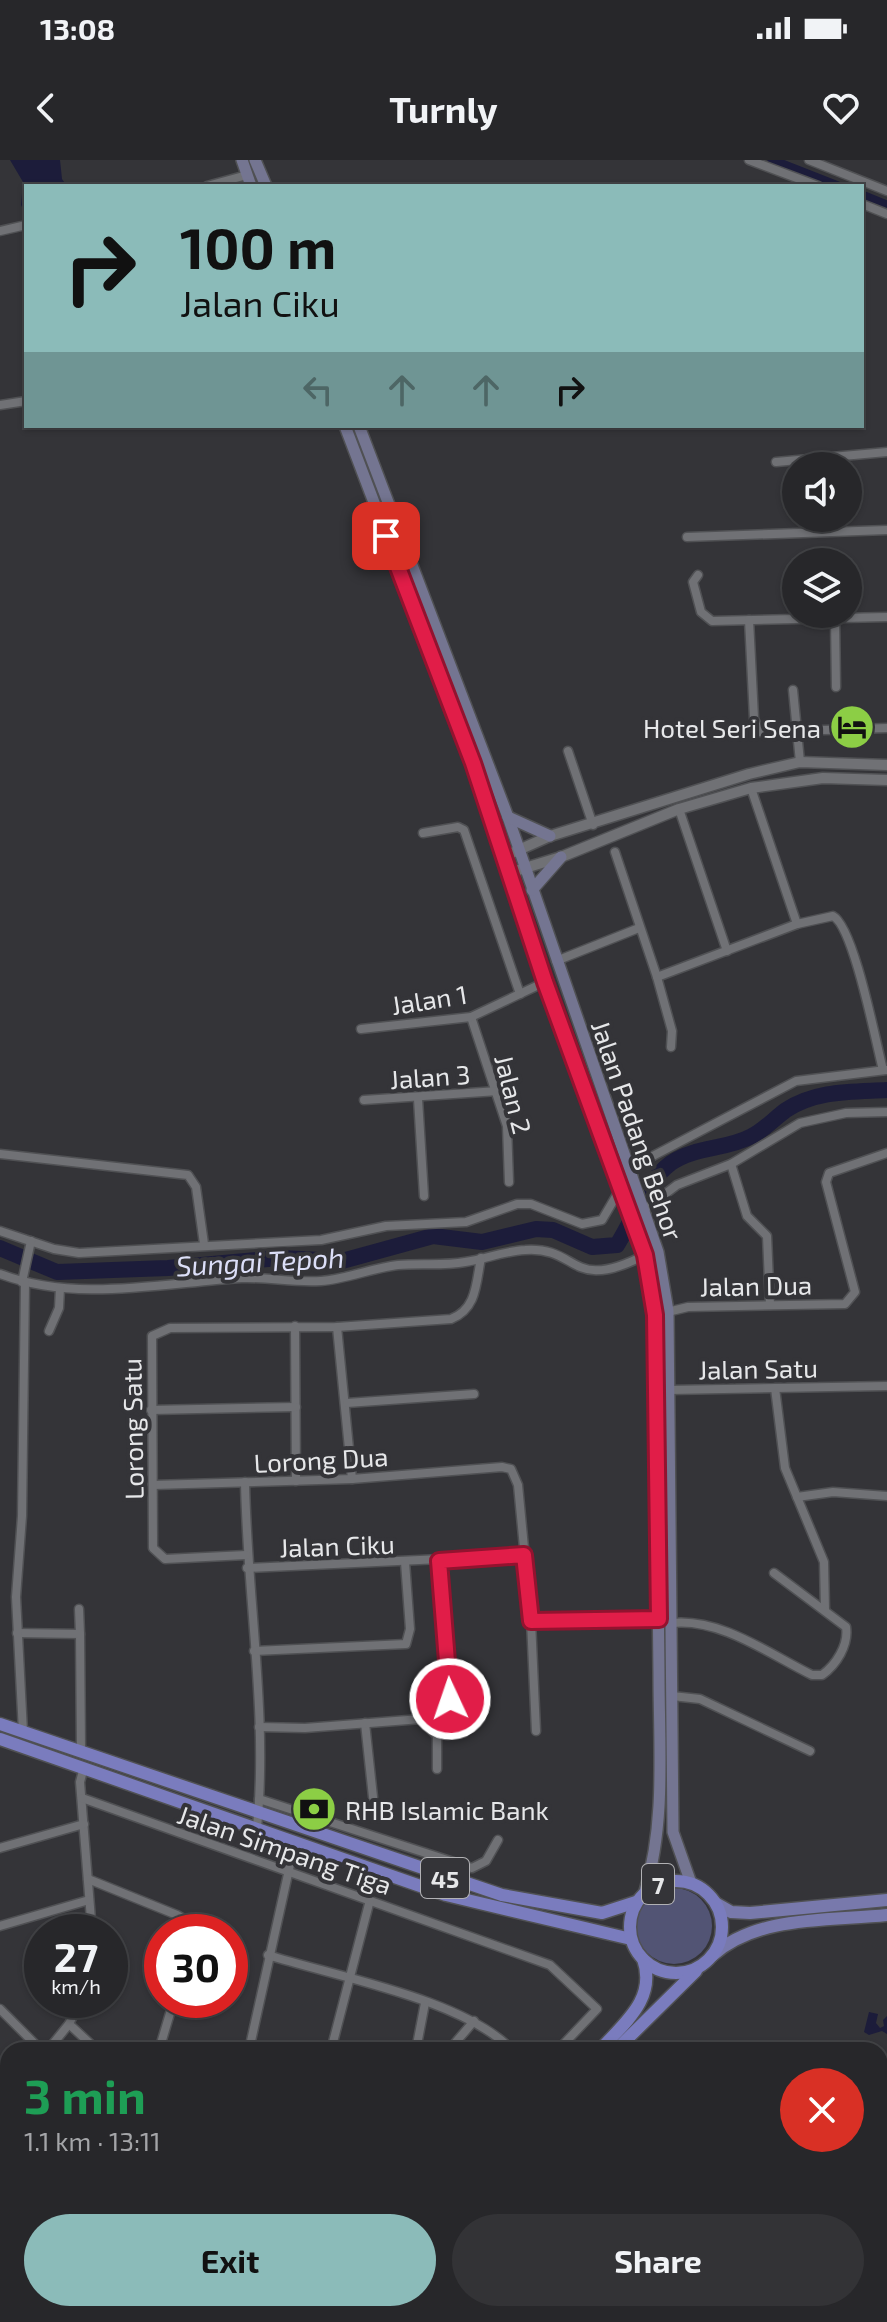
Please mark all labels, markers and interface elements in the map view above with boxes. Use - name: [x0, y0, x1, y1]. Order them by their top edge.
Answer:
- text: 13:08: [40, 10, 115, 46]
- icon: back: [24, 86, 68, 130]
- icon: heart: [819, 86, 863, 130]
- text: Turnly: [389, 87, 498, 130]
- text: 100 m: [180, 213, 336, 280]
- icon: right: [48, 216, 152, 320]
- text: Jalan Ciku: [180, 281, 340, 324]
- icon: left: [296, 368, 340, 412]
- icon: ahead: [380, 368, 424, 412]
- icon: ahead: [464, 368, 508, 412]
- icon: right: [548, 368, 592, 412]
- map controls: [782, 452, 862, 628]
- button: sound: [782, 452, 862, 532]
- pin: [352, 502, 420, 570]
- icon: arrive: [364, 514, 408, 558]
- button: layers: [782, 548, 862, 628]
- hotel icon: Hotel Seri Sena: [828, 703, 876, 751]
- place label: Hotel Seri Sena: [643, 712, 821, 743]
- street label: Jalan 1: [389, 978, 469, 1020]
- street label: Jalan Padang Behor: [586, 1016, 690, 1244]
- street label: Jalan 2: [489, 1051, 539, 1137]
- street label: Jalan 3: [389, 1058, 471, 1094]
- water label: Sungai Tepoh: [175, 1240, 345, 1282]
- street label: Jalan Dua: [700, 1269, 812, 1301]
- street label: Jalan Satu: [698, 1351, 818, 1385]
- street label: Lorong Satu: [115, 1358, 149, 1500]
- street label: Lorong Dua: [253, 1440, 389, 1478]
- street label: Jalan Ciku: [279, 1527, 395, 1563]
- position arrow: [408, 1657, 492, 1741]
- bank icon: RHB Islamic Bank: [290, 1785, 338, 1833]
- place label: RHB Islamic Bank: [345, 1794, 549, 1825]
- street label: Jalan Simpang Tiga: [174, 1798, 396, 1900]
- road number: 45: [421, 1858, 469, 1898]
- road number: 7: [642, 1864, 674, 1904]
- speed limit sign: 30: [144, 1914, 248, 2018]
- text: 27: [54, 1932, 98, 1980]
- text: km/h: [51, 1974, 101, 1998]
- text: 3 min: [24, 2066, 146, 2124]
- button: close: [780, 2068, 864, 2152]
- text: 1.1 km · 13:11: [24, 2125, 161, 2156]
- button: Exit: [24, 2214, 436, 2306]
- button: Share: [452, 2214, 864, 2306]

